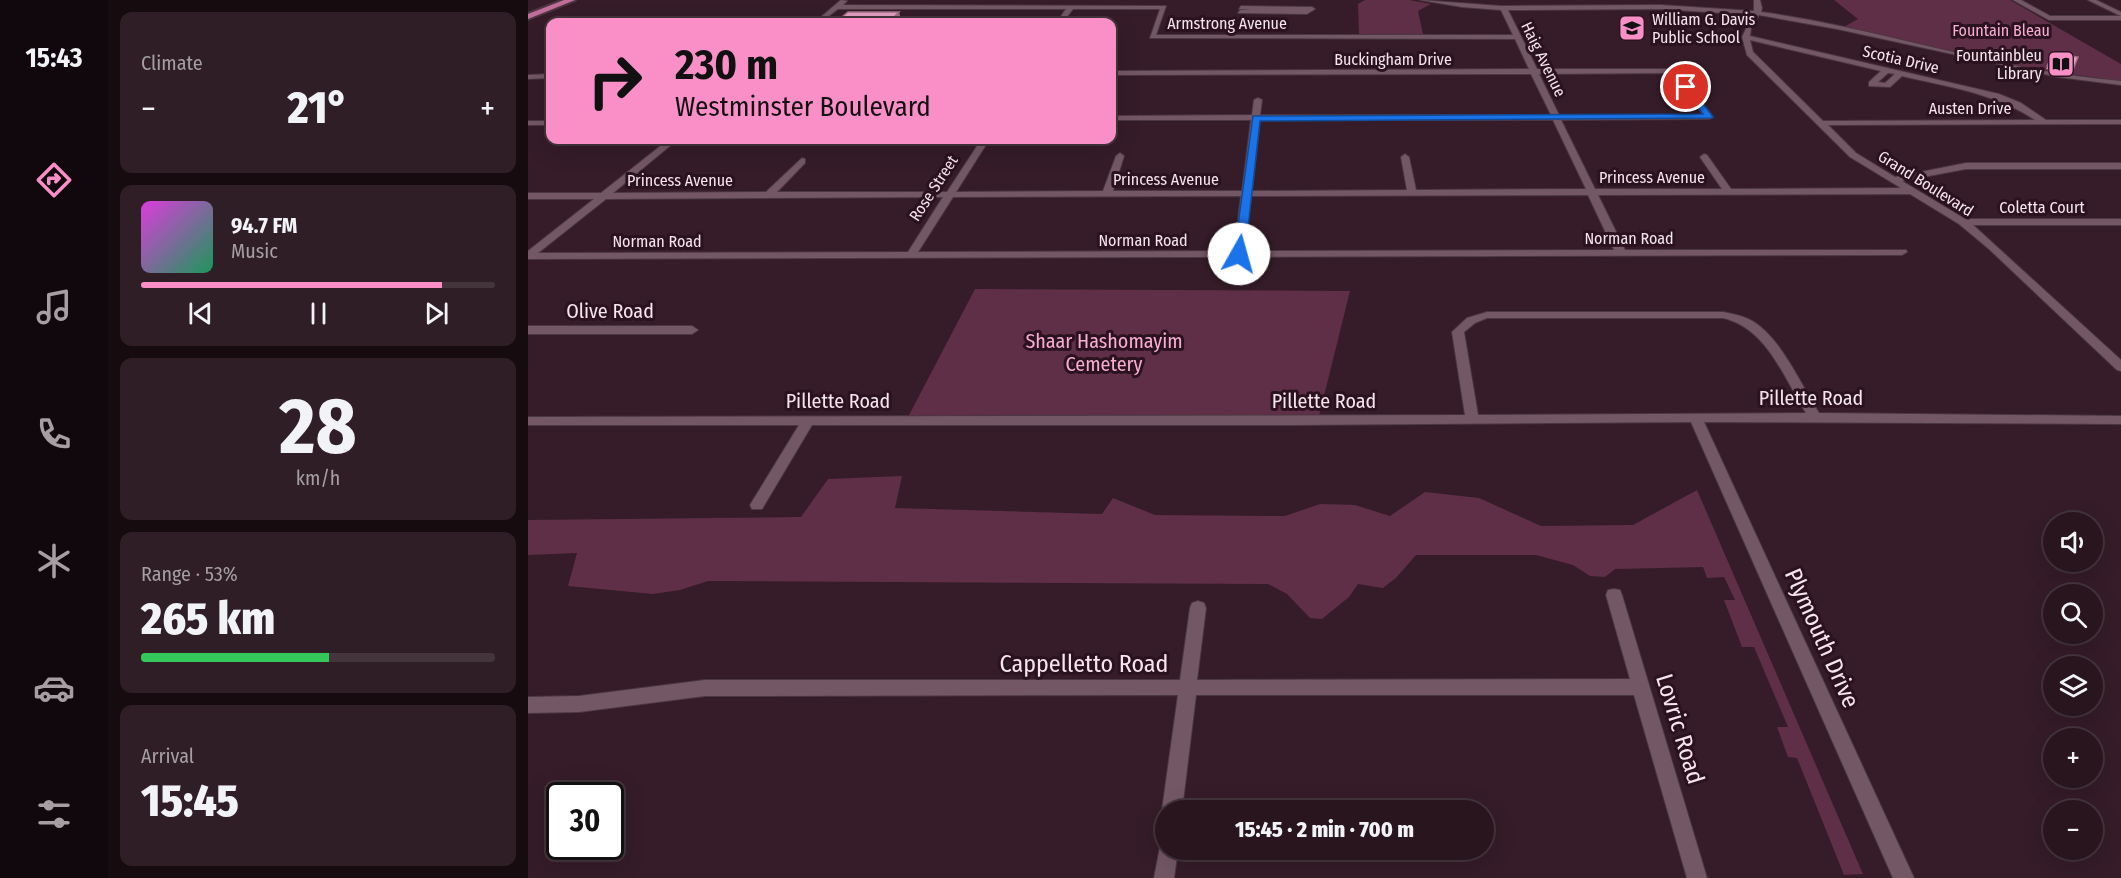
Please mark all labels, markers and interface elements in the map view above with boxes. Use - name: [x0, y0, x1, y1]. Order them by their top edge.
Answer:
- place label: William G. Davis Public School: [1652, 10, 1756, 47]
- school or university icon: William G. Davis Public School: [1617, 13, 1647, 43]
- street label: Armstrong Avenue: [1167, 14, 1287, 33]
- street label: Haig Avenue: [1517, 19, 1570, 100]
- park label: Fountain Bleau: [1952, 21, 2050, 40]
- text: 230 m: [675, 40, 778, 90]
- street label: Scotia Drive: [1861, 41, 1941, 77]
- text: 15:43: [25, 42, 83, 74]
- icon: right: [576, 42, 654, 120]
- place label: Fountainbleu Library: [1956, 46, 2043, 83]
- library icon: Fountainbleu Library: [2046, 49, 2076, 79]
- street label: Buckingham Drive: [1334, 50, 1452, 69]
- text: Climate: [141, 51, 203, 75]
- pin: [1660, 61, 1711, 112]
- icon: arrive: [1669, 70, 1702, 103]
- text: 21°: [287, 81, 348, 135]
- text: −: [141, 89, 156, 129]
- text: +: [480, 89, 495, 129]
- text: Westminster Boulevard: [675, 91, 931, 123]
- street label: Austen Drive: [1929, 99, 2011, 118]
- street label: Grand Boulevard: [1875, 147, 1977, 220]
- street label: Rose Street: [905, 151, 962, 225]
- icon: directions: [33, 159, 75, 201]
- street label: Princess Avenue: [1599, 168, 1705, 187]
- street label: Princess Avenue: [1113, 170, 1219, 189]
- street label: Princess Avenue: [627, 171, 733, 190]
- street label: Coletta Court: [1999, 198, 2086, 217]
- text: 94.7 FM: [231, 212, 297, 239]
- position arrow: [1207, 222, 1271, 286]
- street label: Norman Road: [1584, 229, 1674, 248]
- street label: Norman Road: [1098, 231, 1188, 250]
- street label: Norman Road: [612, 232, 702, 251]
- text: Music: [231, 239, 278, 263]
- icon: music: [33, 286, 75, 328]
- icon: previous: [184, 297, 217, 330]
- icon: pause: [302, 297, 335, 330]
- icon: next: [420, 297, 453, 330]
- street label: Olive Road: [566, 299, 654, 323]
- park label: Shaar Hashomayim Cemetery: [1025, 329, 1183, 376]
- text: 28: [279, 380, 357, 474]
- street label: Pillette Road: [1759, 386, 1863, 410]
- street label: Pillette Road: [786, 389, 890, 413]
- street label: Pillette Road: [1272, 389, 1376, 413]
- icon: phone: [33, 413, 75, 455]
- text: km/h: [296, 466, 340, 490]
- map controls: [2043, 512, 2103, 860]
- button: sound: [2043, 512, 2103, 572]
- icon: climate: [33, 540, 75, 582]
- text: Range · 53%: [141, 562, 238, 586]
- street label: Plymouth Drive: [1779, 564, 1865, 712]
- button: search: [2043, 584, 2103, 644]
- text: 265 km: [141, 592, 275, 646]
- street label: Cappelletto Road: [1000, 650, 1168, 678]
- button: layers: [2043, 656, 2103, 716]
- icon: car: [33, 667, 75, 709]
- street label: Lovric Road: [1650, 671, 1710, 787]
- button: +: [2043, 728, 2103, 788]
- text: Arrival: [141, 744, 194, 768]
- text: 15:45: [141, 774, 239, 828]
- speed limit sign: 30: [546, 782, 624, 860]
- icon: filters: [33, 793, 75, 835]
- button: −: [2043, 800, 2103, 860]
- text: 15:45 · 2 min · 700 m: [1235, 816, 1414, 843]

